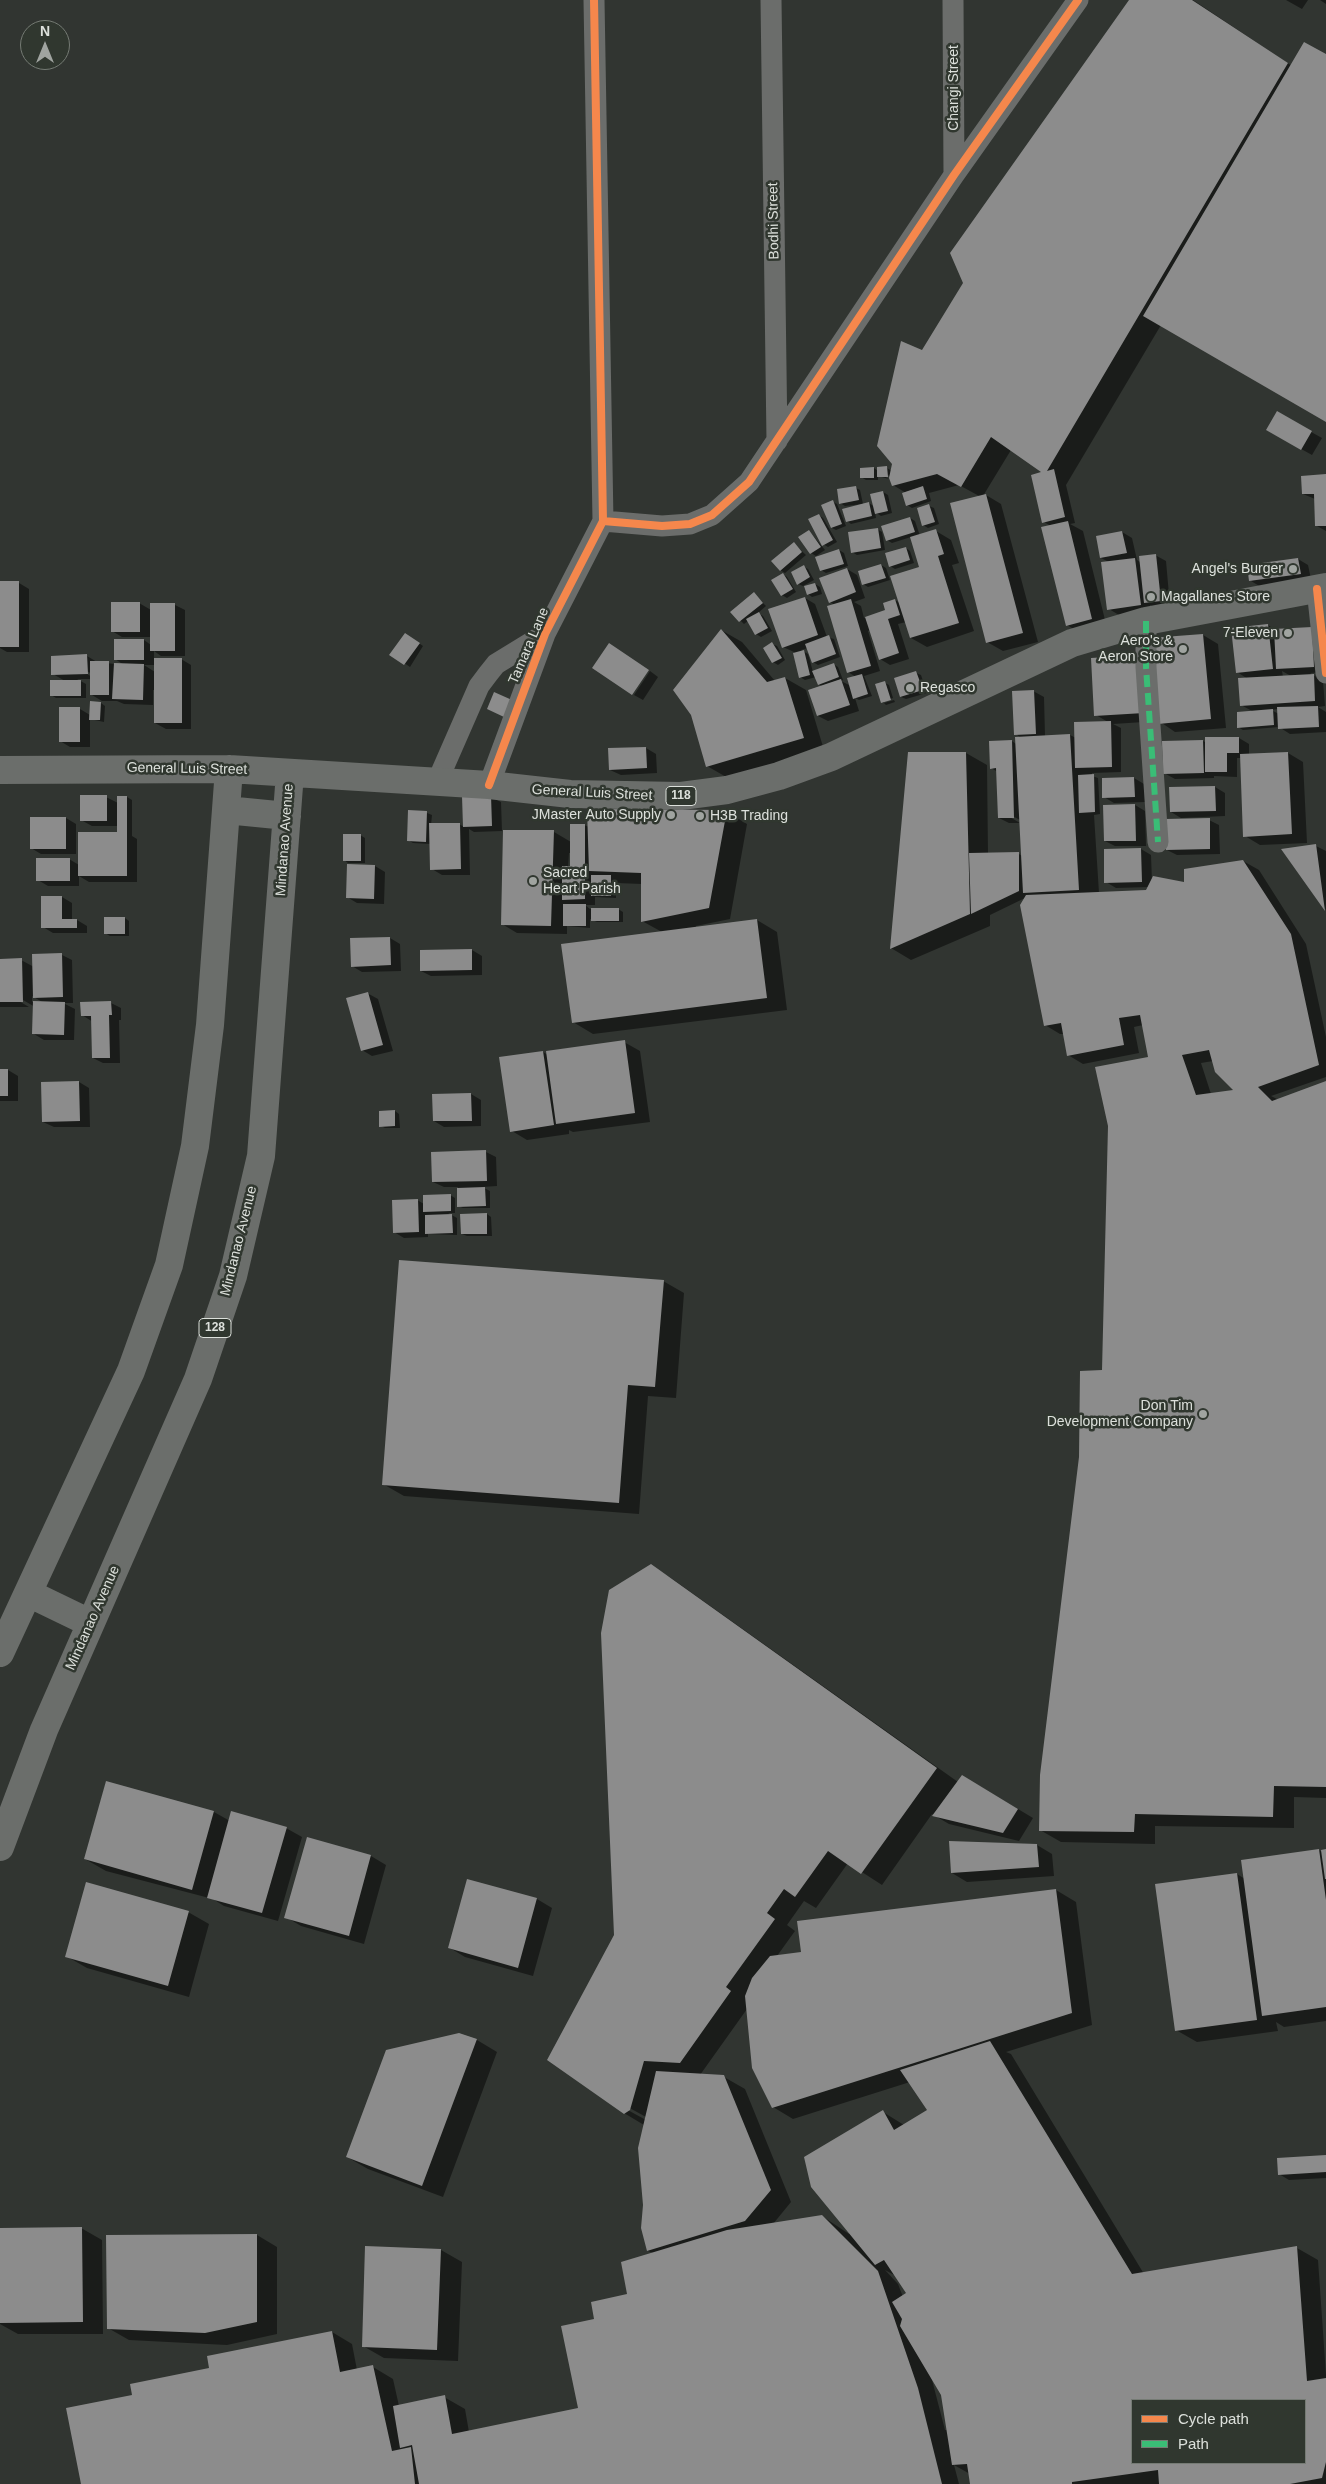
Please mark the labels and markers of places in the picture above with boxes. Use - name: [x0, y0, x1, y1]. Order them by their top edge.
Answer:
- place label: Angel's Burger: [1192, 561, 1283, 577]
- marker: Angel's Burger: [1287, 563, 1299, 575]
- place label: Magallanes Store: [1161, 589, 1270, 605]
- marker: Magallanes Store: [1145, 591, 1157, 603]
- place label: 7-Eleven: [1223, 625, 1278, 641]
- marker: 7-Eleven: [1282, 627, 1294, 639]
- place label: Aero's & Aeron Store: [1098, 633, 1173, 666]
- marker: Aero's & Aeron Store: [1177, 643, 1189, 655]
- place label: Regasco: [920, 680, 975, 696]
- marker: Regasco: [904, 682, 916, 694]
- place label: JMaster Auto Supply: [532, 807, 661, 823]
- place label: H3B Trading: [710, 808, 788, 824]
- marker: JMaster Auto Supply: [665, 809, 677, 821]
- marker: H3B Trading: [694, 810, 706, 822]
- place label: Sacred Heart Parish: [543, 865, 621, 898]
- marker: Sacred Heart Parish: [527, 875, 539, 887]
- place label: Don Tim Development Company: [1047, 1398, 1193, 1430]
- marker: Don Tim Development Company: [1197, 1408, 1209, 1420]

